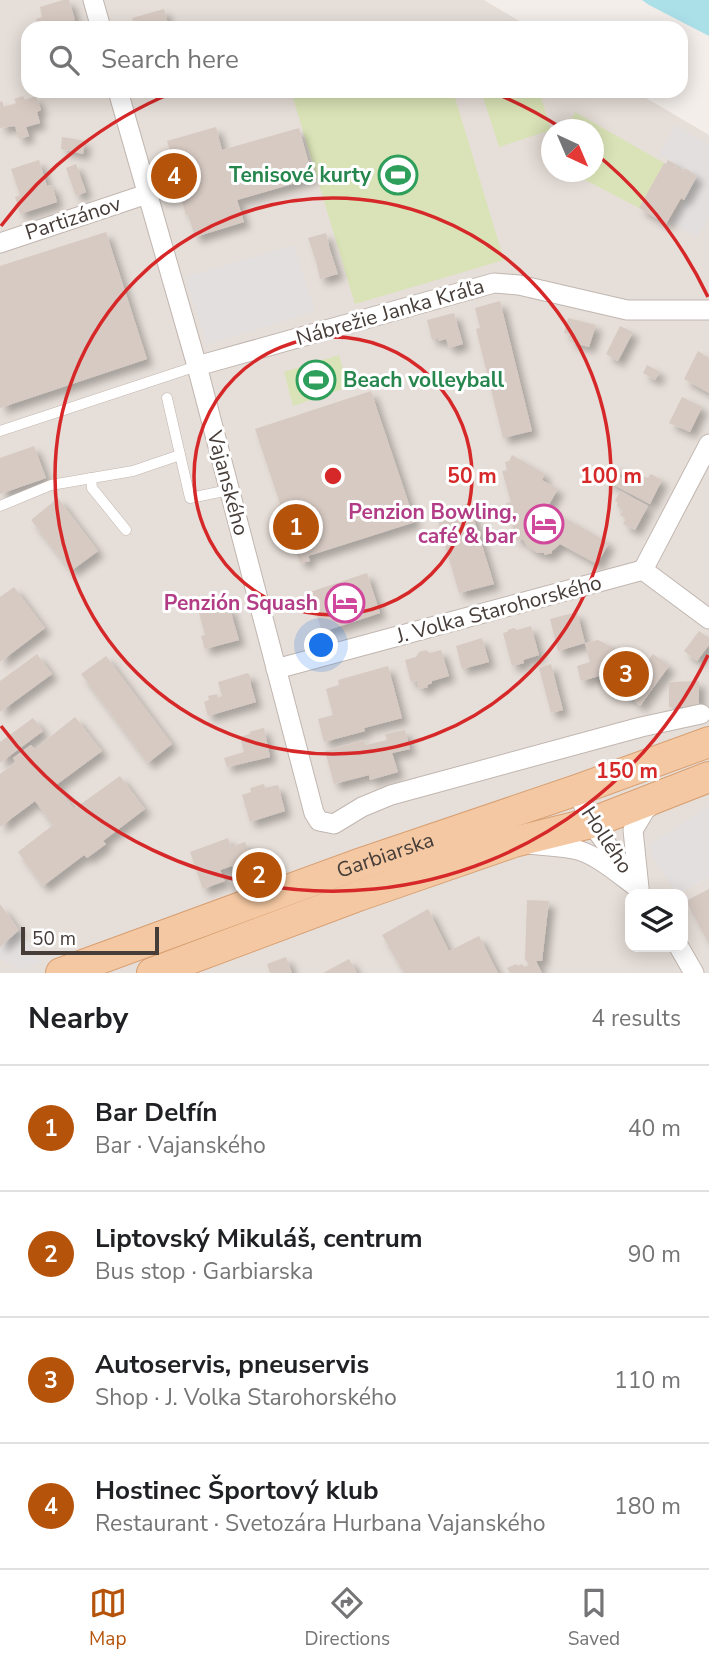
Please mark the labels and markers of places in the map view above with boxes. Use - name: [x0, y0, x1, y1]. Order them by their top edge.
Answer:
- pin: 4: [151, 150, 197, 202]
- sports icon: Tenisové kurty: [377, 154, 419, 196]
- place label: Tenisové kurty: [229, 161, 372, 189]
- sports icon: Beach volleyball: [295, 359, 337, 401]
- place label: Beach volleyball: [343, 366, 504, 394]
- centre of rings: [321, 464, 345, 488]
- place label: Penzion Bowling, café & bar: [348, 498, 518, 550]
- pin: 1: [273, 501, 319, 553]
- hotel icon: Penzion Bowling, café & bar: [523, 503, 565, 545]
- hotel icon: Penzión Squash: [324, 582, 366, 624]
- place label: Penzión Squash: [164, 589, 318, 617]
- pin: 3: [603, 648, 649, 700]
- pin: 2: [236, 849, 282, 901]

